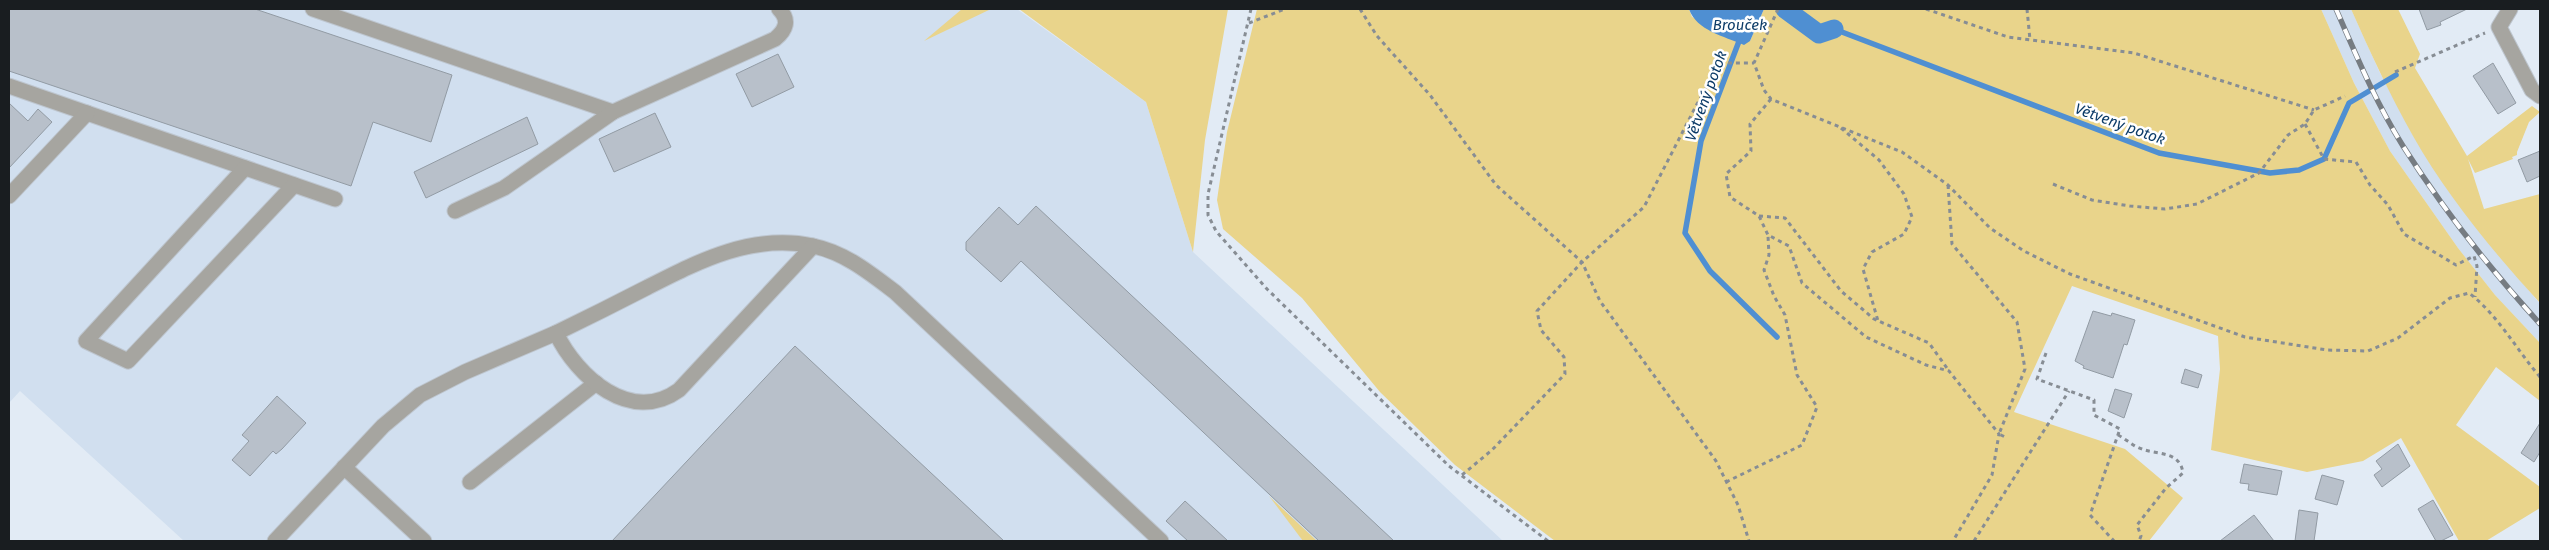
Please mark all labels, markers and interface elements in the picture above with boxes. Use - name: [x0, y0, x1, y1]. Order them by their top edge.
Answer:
- water label: Brouček: [1713, 16, 1767, 34]
- water label: Větvený potok: [1681, 48, 1731, 144]
- water label: Větvený potok: [2072, 99, 2168, 149]

